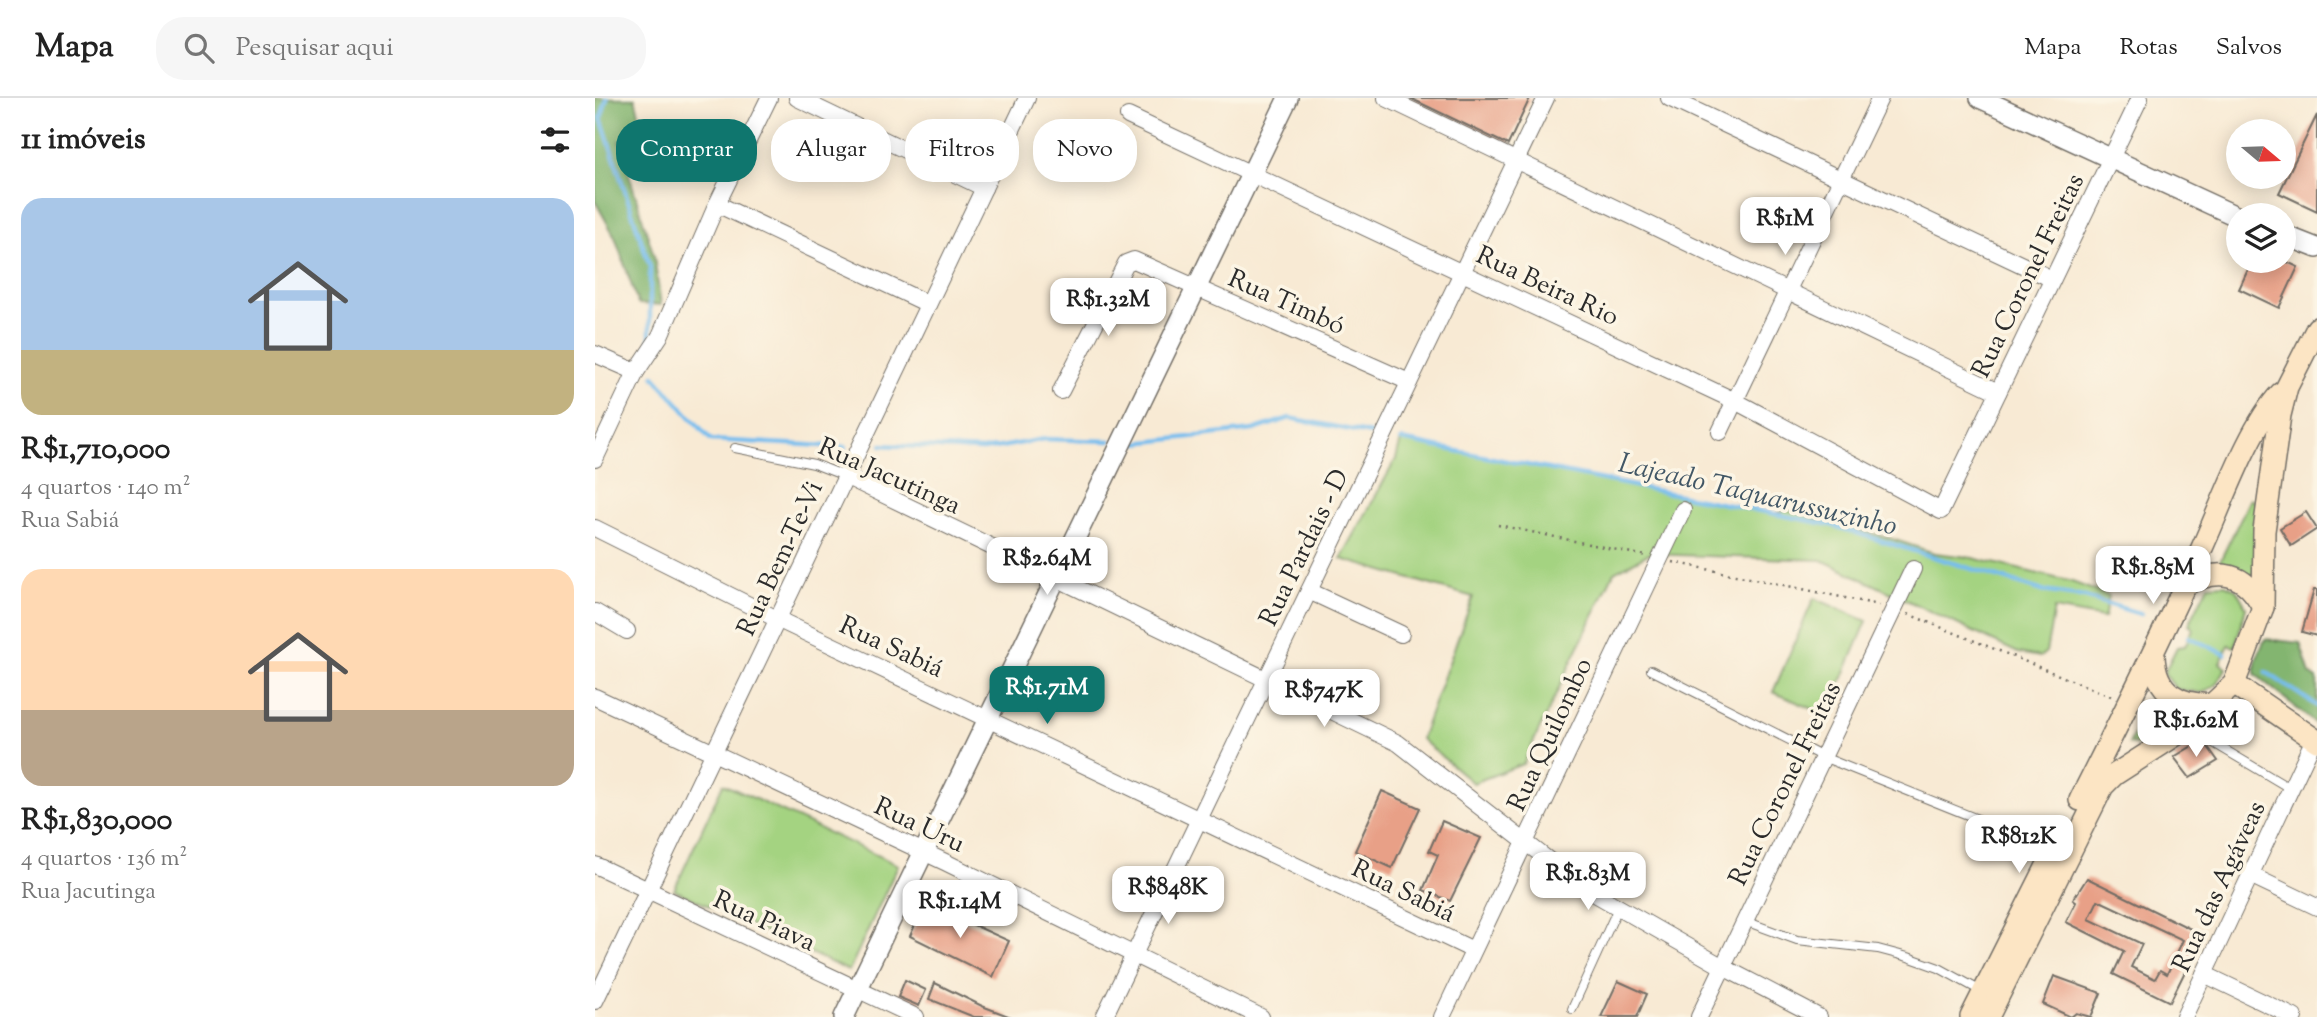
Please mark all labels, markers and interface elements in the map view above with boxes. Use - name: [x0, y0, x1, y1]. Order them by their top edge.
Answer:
- search box: [156, 17, 646, 80]
- text: Mapa: [35, 24, 114, 72]
- icon: search: [180, 29, 218, 67]
- text: Pesquisar aqui: [236, 30, 394, 67]
- text: Mapa: [2024, 31, 2082, 65]
- text: Rotas: [2120, 31, 2178, 65]
- text: Salvos: [2216, 31, 2282, 65]
- text: 11 imóveis: [21, 119, 145, 162]
- chip: Comprar: [616, 119, 757, 182]
- chip: Alugar: [771, 119, 891, 182]
- chip: Filtros: [905, 119, 1019, 182]
- chip: Novo: [1033, 119, 1137, 182]
- north arrow: [2226, 119, 2296, 189]
- map controls: [2226, 119, 2296, 273]
- icon: filters: [536, 121, 574, 159]
- street label: Rua Coronel Freitas: [1964, 168, 2095, 384]
- pin: R$1M: [1744, 198, 1826, 257]
- text: R$1M: [1756, 203, 1814, 236]
- button: layers: [2226, 203, 2296, 273]
- street label: Rua Beira Rio: [1470, 238, 1624, 336]
- icon: home: [235, 243, 361, 369]
- street label: Rua Timbó: [1222, 261, 1350, 346]
- pin: R$1.32M: [1043, 278, 1173, 338]
- text: R$1.32M: [1066, 284, 1150, 317]
- text: R$1,710,000: [21, 429, 170, 472]
- street label: Rua Jacutinga: [812, 429, 966, 525]
- water label: Lajeado Taquarussuzinho: [1614, 444, 1901, 547]
- street label: Rua Pardais - D: [1251, 463, 1359, 633]
- text: 4 quartos · 140 m²: [21, 472, 190, 505]
- street label: Rua Bem-Te-Vi: [729, 475, 833, 643]
- text: Rua Sabiá: [21, 505, 119, 538]
- pin: R$2.64M: [982, 538, 1112, 597]
- text: R$2.64M: [1003, 543, 1091, 576]
- pin: R$1.85M: [2088, 546, 2218, 606]
- text: R$1.85M: [2112, 552, 2194, 585]
- street label: Rua Sabiá: [833, 608, 949, 689]
- icon: home: [235, 614, 361, 740]
- street label: Rua Quilombo: [1500, 652, 1603, 818]
- pin: R$1.71M: [982, 666, 1112, 726]
- pin: R$747K: [1267, 670, 1381, 729]
- text: R$1.71M: [1006, 672, 1088, 705]
- text: R$747K: [1285, 675, 1363, 708]
- street label: Rua Coronel Freitas: [1721, 676, 1852, 892]
- pin: R$1.62M: [2131, 700, 2261, 759]
- text: R$1.62M: [2153, 705, 2239, 738]
- street label: Rua Uru: [867, 789, 970, 863]
- street label: Rua das Agáveas: [2164, 795, 2276, 979]
- text: R$1,830,000: [21, 800, 172, 843]
- pin: R$812K: [1962, 816, 2076, 875]
- text: R$812K: [1981, 821, 2057, 854]
- text: 4 quartos · 136 m²: [21, 843, 187, 876]
- street label: Rua Sabiá: [1345, 851, 1461, 933]
- pin: R$1.83M: [1523, 852, 1653, 912]
- text: R$1.83M: [1546, 858, 1630, 891]
- pin: R$848K: [1111, 866, 1225, 926]
- text: R$848K: [1128, 872, 1208, 905]
- text: Rua Jacutinga: [21, 876, 156, 909]
- pin: R$1.14M: [895, 880, 1025, 940]
- street label: Rua Piava: [707, 882, 821, 962]
- text: R$1.14M: [919, 886, 1001, 919]

